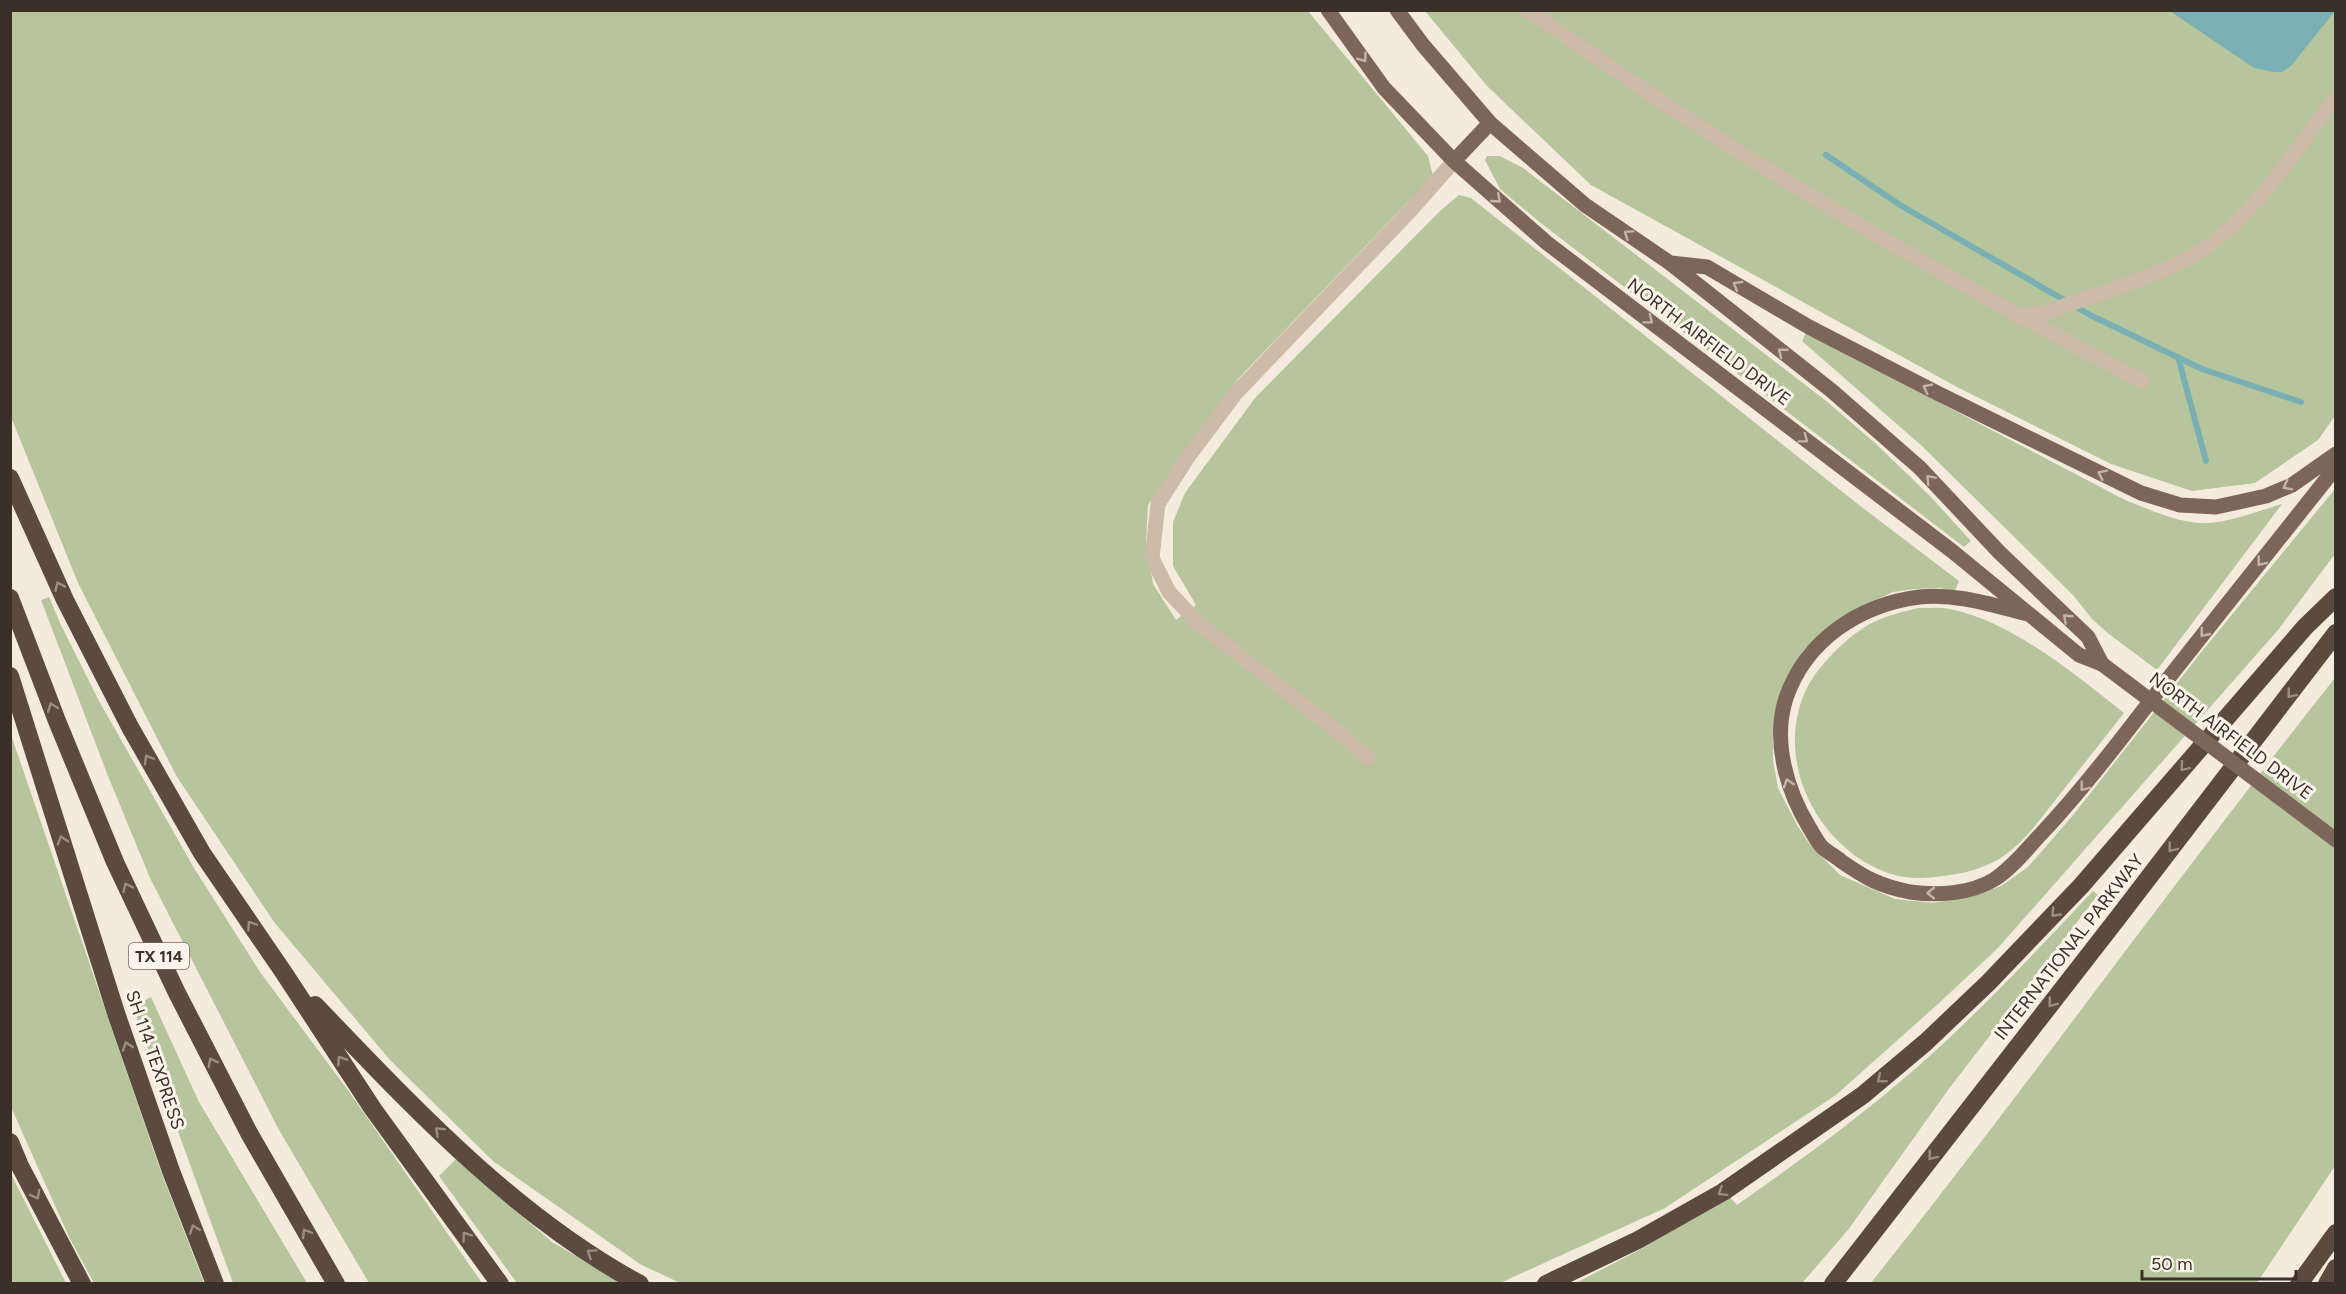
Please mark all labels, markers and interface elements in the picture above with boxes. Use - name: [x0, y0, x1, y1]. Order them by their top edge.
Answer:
- one-way arrow: [1355, 51, 1366, 62]
- one-way arrow: [1490, 191, 1501, 202]
- one-way arrow: [1623, 230, 1634, 241]
- street label: NORTH AIRFIELD DRIVE: [1623, 273, 1795, 411]
- one-way arrow: [1733, 281, 1743, 292]
- one-way arrow: [1642, 313, 1653, 324]
- one-way arrow: [1778, 349, 1789, 360]
- one-way arrow: [1922, 383, 1933, 395]
- one-way arrow: [1797, 432, 1808, 443]
- one-way arrow: [2097, 469, 2108, 481]
- one-way arrow: [1927, 475, 1938, 486]
- one-way arrow: [2282, 479, 2293, 491]
- one-way arrow: [2257, 556, 2268, 567]
- one-way arrow: [54, 581, 66, 592]
- one-way arrow: [2063, 614, 2074, 625]
- one-way arrow: [2201, 626, 2212, 637]
- street label: NORTH AIRFIELD DRIVE: [2145, 667, 2317, 805]
- one-way arrow: [2287, 687, 2298, 698]
- one-way arrow: [46, 702, 59, 713]
- one-way arrow: [144, 755, 155, 765]
- one-way arrow: [2180, 760, 2191, 771]
- one-way arrow: [1782, 778, 1795, 789]
- one-way arrow: [2080, 780, 2091, 791]
- one-way arrow: [57, 835, 69, 846]
- one-way arrow: [2168, 842, 2179, 853]
- street label: INTERNATIONAL PARKWAY: [1990, 850, 2148, 1044]
- one-way arrow: [122, 883, 134, 894]
- one-way arrow: [1927, 887, 1936, 900]
- one-way arrow: [2052, 906, 2063, 917]
- one-way arrow: [247, 920, 258, 931]
- road number: TX 114: [129, 943, 189, 969]
- street label: SH 114 TEXPRESS: [121, 988, 189, 1132]
- one-way arrow: [2049, 996, 2060, 1007]
- one-way arrow: [122, 1041, 135, 1052]
- one-way arrow: [337, 1056, 349, 1066]
- one-way arrow: [208, 1058, 220, 1069]
- one-way arrow: [1877, 1072, 1888, 1083]
- one-way arrow: [436, 1127, 447, 1138]
- one-way arrow: [1929, 1150, 1940, 1161]
- one-way arrow: [1718, 1184, 1728, 1196]
- one-way arrow: [28, 1189, 40, 1200]
- one-way arrow: [188, 1224, 201, 1235]
- one-way arrow: [302, 1229, 313, 1239]
- one-way arrow: [462, 1232, 473, 1243]
- scale bar: [2142, 1243, 2296, 1281]
- one-way arrow: [586, 1249, 597, 1260]
- text: 50 m: [2151, 1253, 2193, 1275]

